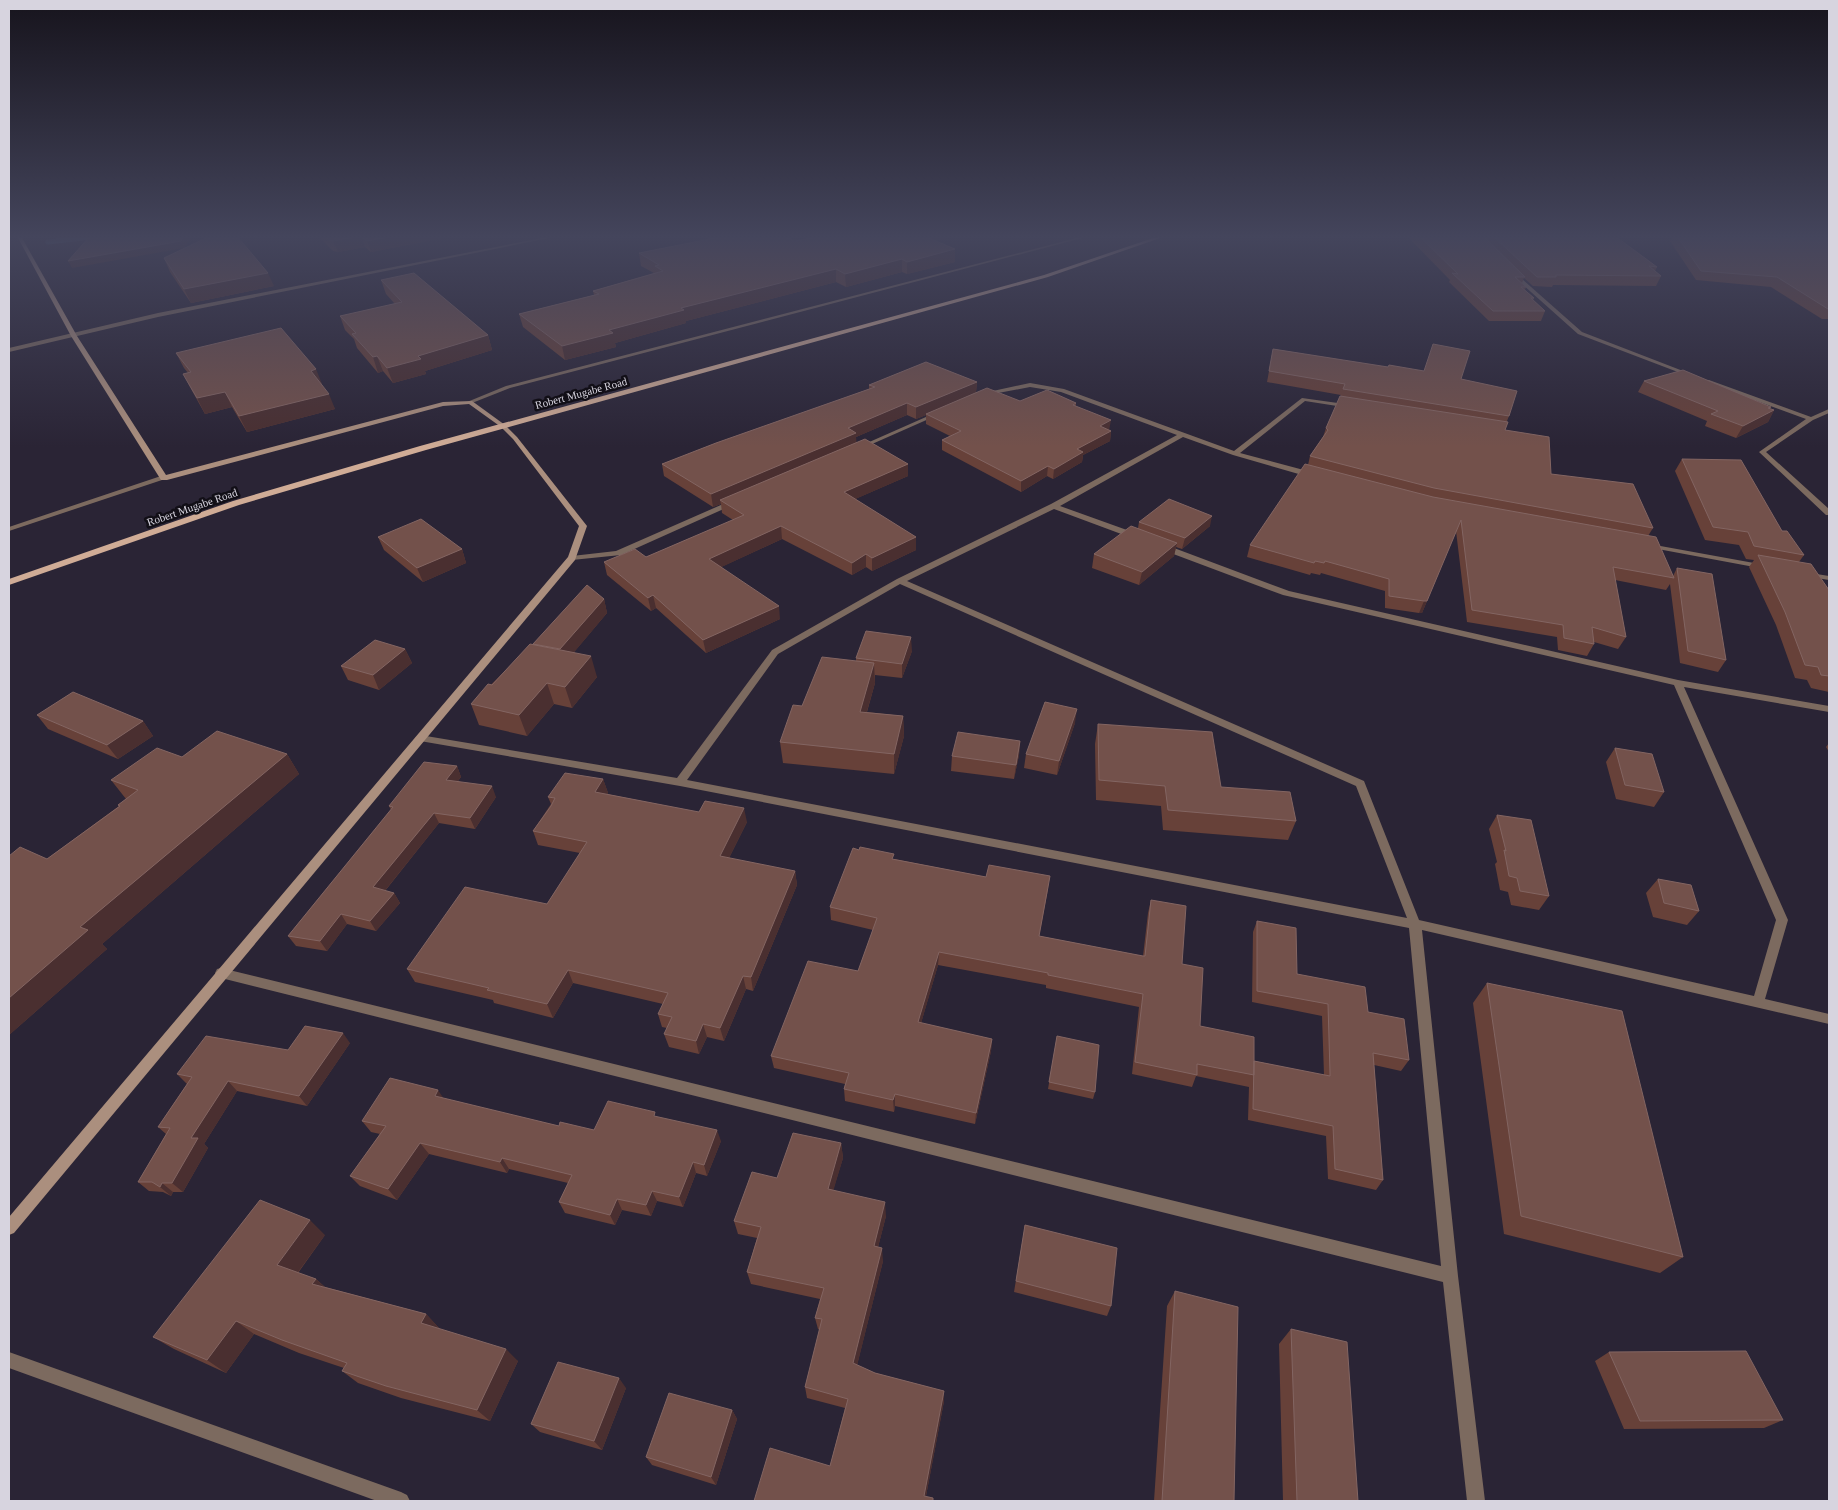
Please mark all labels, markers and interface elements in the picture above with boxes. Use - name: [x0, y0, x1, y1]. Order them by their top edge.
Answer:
- street label: Robert Mugabe Road: [534, 375, 629, 411]
- street label: Robert Mugabe Road: [145, 486, 239, 528]

